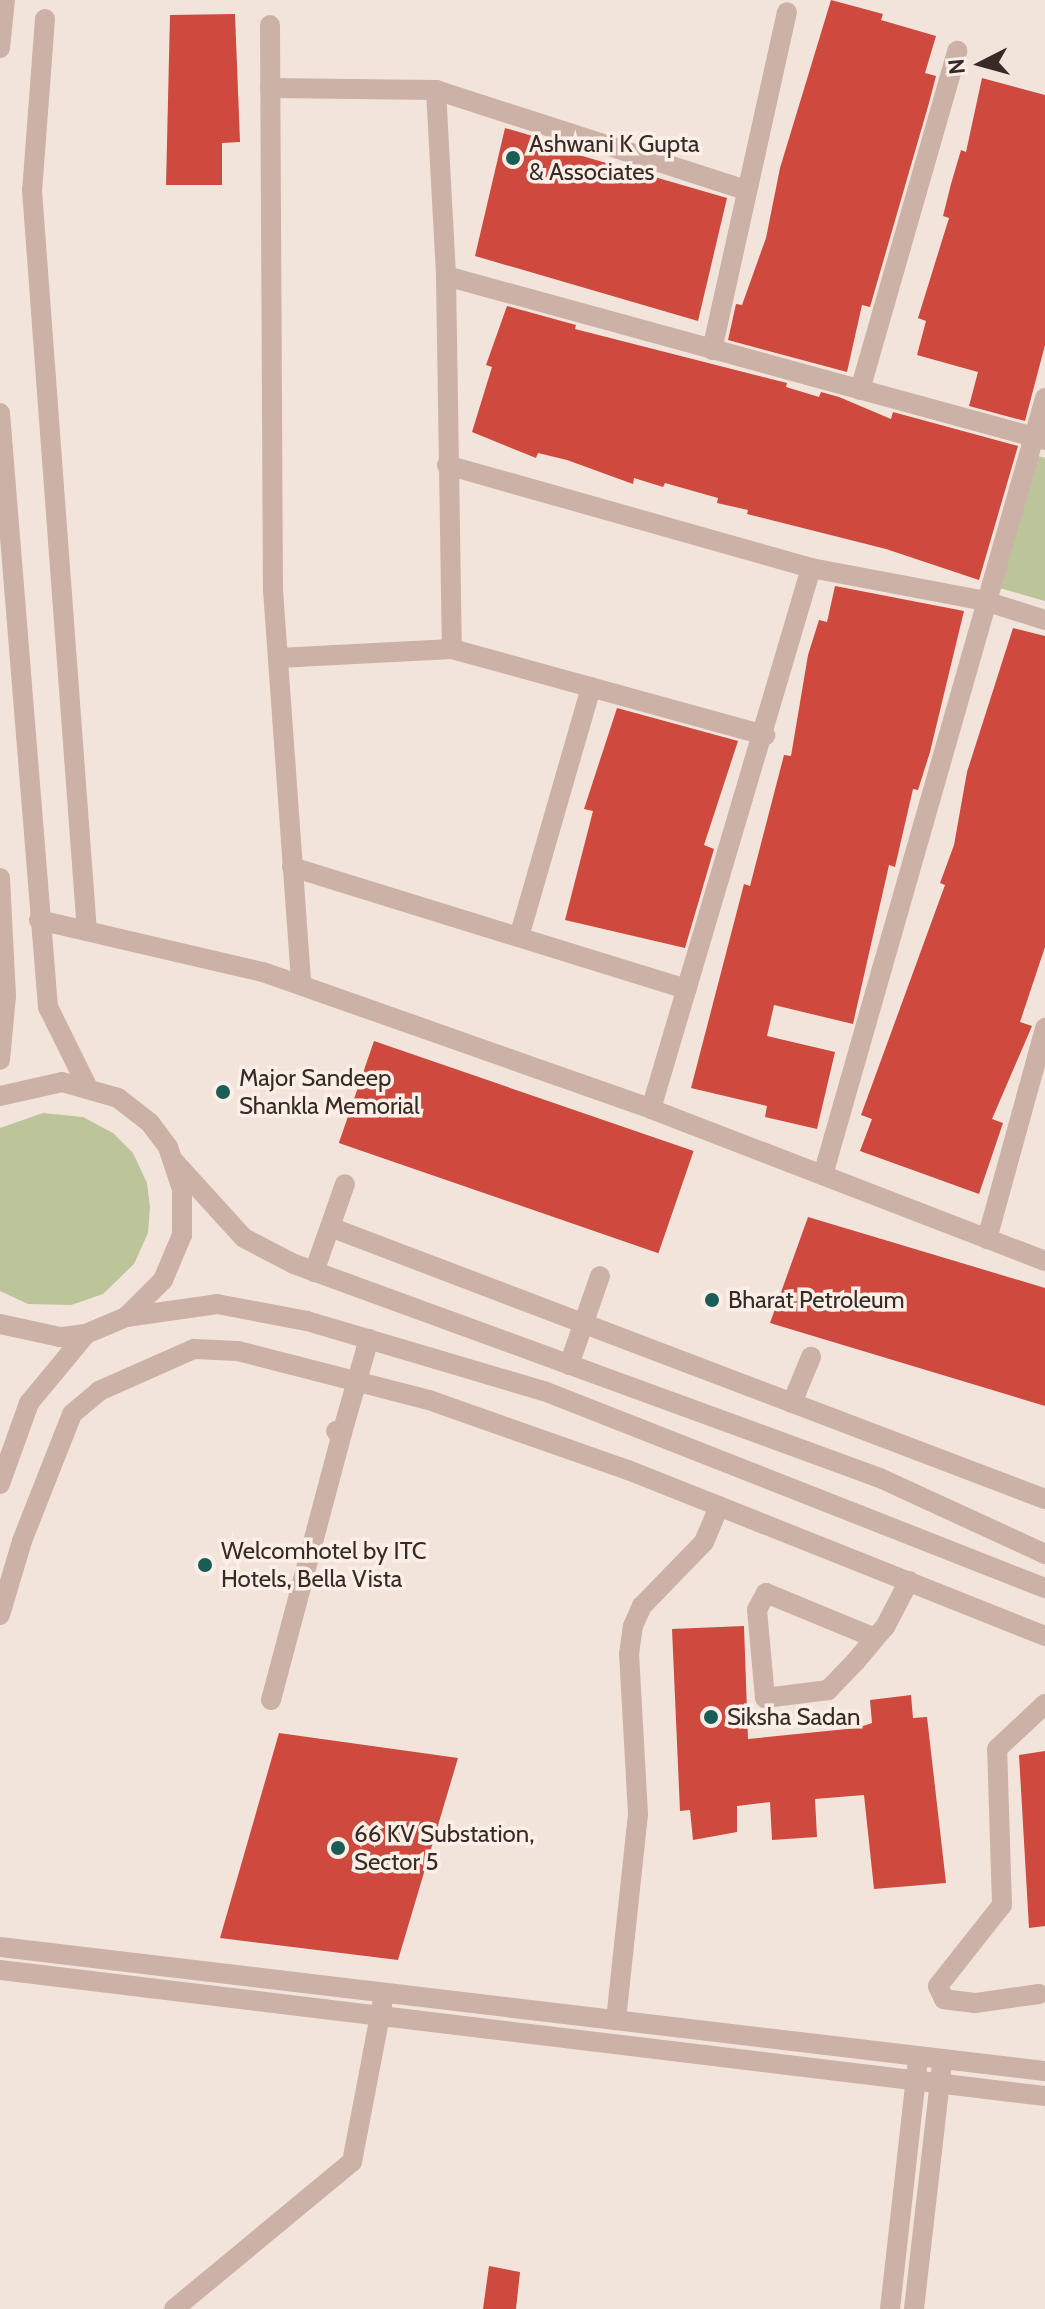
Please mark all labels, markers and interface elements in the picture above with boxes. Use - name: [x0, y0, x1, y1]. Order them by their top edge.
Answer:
- north arrow: [941, 24, 1021, 104]
- text: N: [942, 57, 971, 76]
- place label: Ashwani K Gupta & Associates: [529, 130, 700, 186]
- marker: Ashwani K Gupta & Associates: [504, 149, 522, 167]
- place label: Major Sandeep Shankla Memorial: [239, 1064, 420, 1120]
- marker: Major Sandeep Shankla Memorial: [214, 1083, 232, 1101]
- place label: Bharat Petroleum: [728, 1286, 905, 1314]
- marker: Bharat Petroleum: [703, 1291, 721, 1309]
- place label: Welcomhotel by ITC Hotels, Bella Vista: [221, 1537, 427, 1593]
- marker: Welcomhotel by ITC Hotels, Bella Vista: [196, 1556, 214, 1574]
- place label: Siksha Sadan: [727, 1703, 860, 1731]
- marker: Siksha Sadan: [702, 1708, 720, 1726]
- place label: 66 KV Substation, Sector 5: [354, 1820, 534, 1876]
- marker: 66 KV Substation, Sector 5: [329, 1839, 347, 1857]

